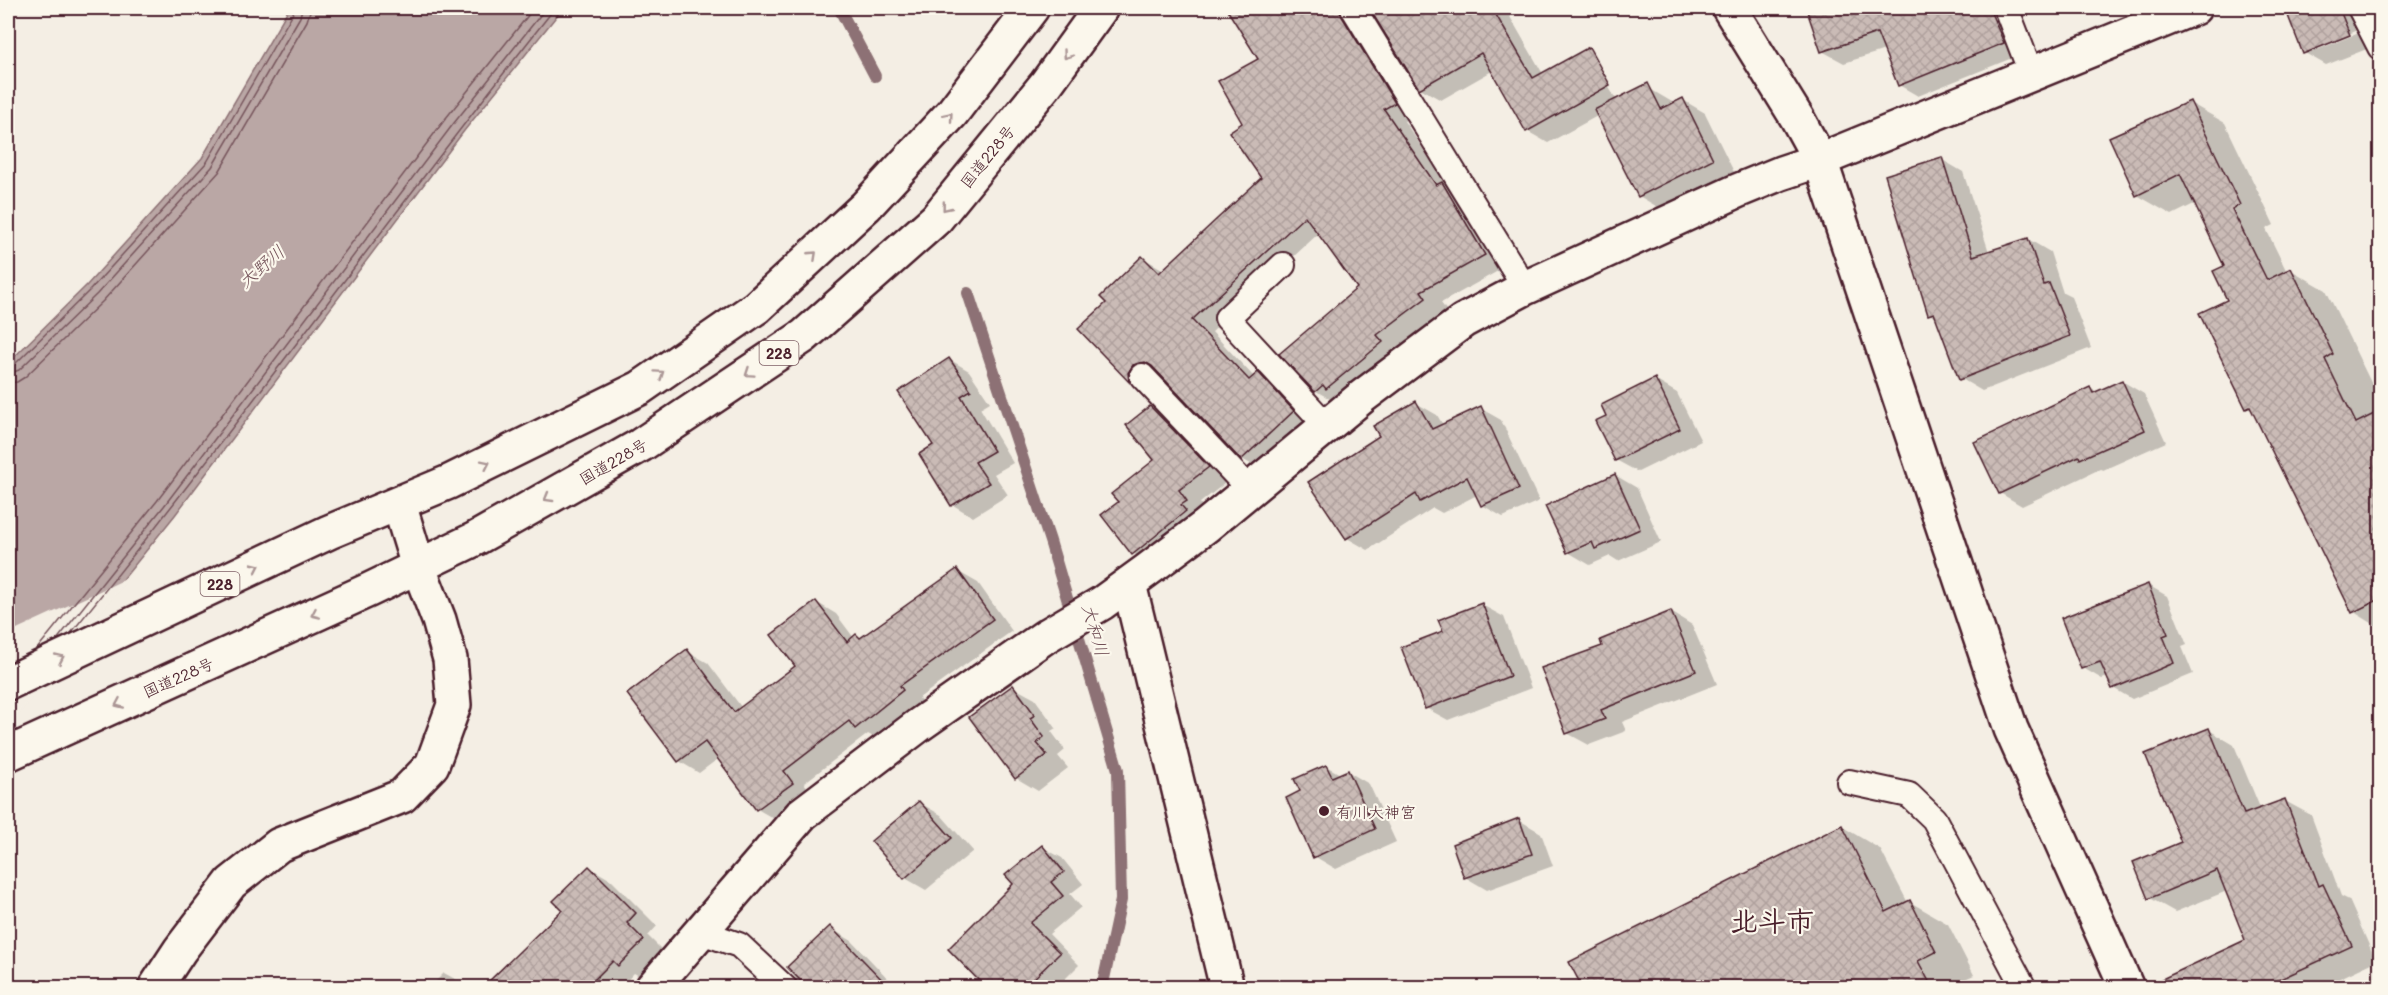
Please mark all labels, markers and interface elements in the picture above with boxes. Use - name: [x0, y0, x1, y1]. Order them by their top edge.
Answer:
- one-way arrow: [1063, 48, 1074, 59]
- one-way arrow: [942, 112, 953, 122]
- street label: 国道228号: [955, 120, 1019, 192]
- one-way arrow: [942, 201, 953, 212]
- water label: 大野川: [233, 239, 289, 293]
- one-way arrow: [806, 251, 817, 262]
- road number: 228: [760, 341, 798, 365]
- one-way arrow: [744, 366, 755, 377]
- one-way arrow: [653, 370, 664, 381]
- street label: 国道228号: [575, 433, 651, 489]
- one-way arrow: [480, 459, 491, 471]
- one-way arrow: [543, 491, 554, 502]
- one-way arrow: [250, 562, 261, 574]
- road number: 228: [200, 572, 240, 596]
- water label: 大和川: [1077, 601, 1115, 659]
- one-way arrow: [311, 607, 322, 619]
- street label: 国道228号: [139, 652, 217, 702]
- one-way arrow: [54, 653, 65, 665]
- one-way arrow: [114, 696, 125, 708]
- place label: 有川大神宮: [1336, 801, 1416, 822]
- marker: 有川大神宮: [1317, 804, 1331, 818]
- district label: 北斗市: [1730, 902, 1814, 938]

